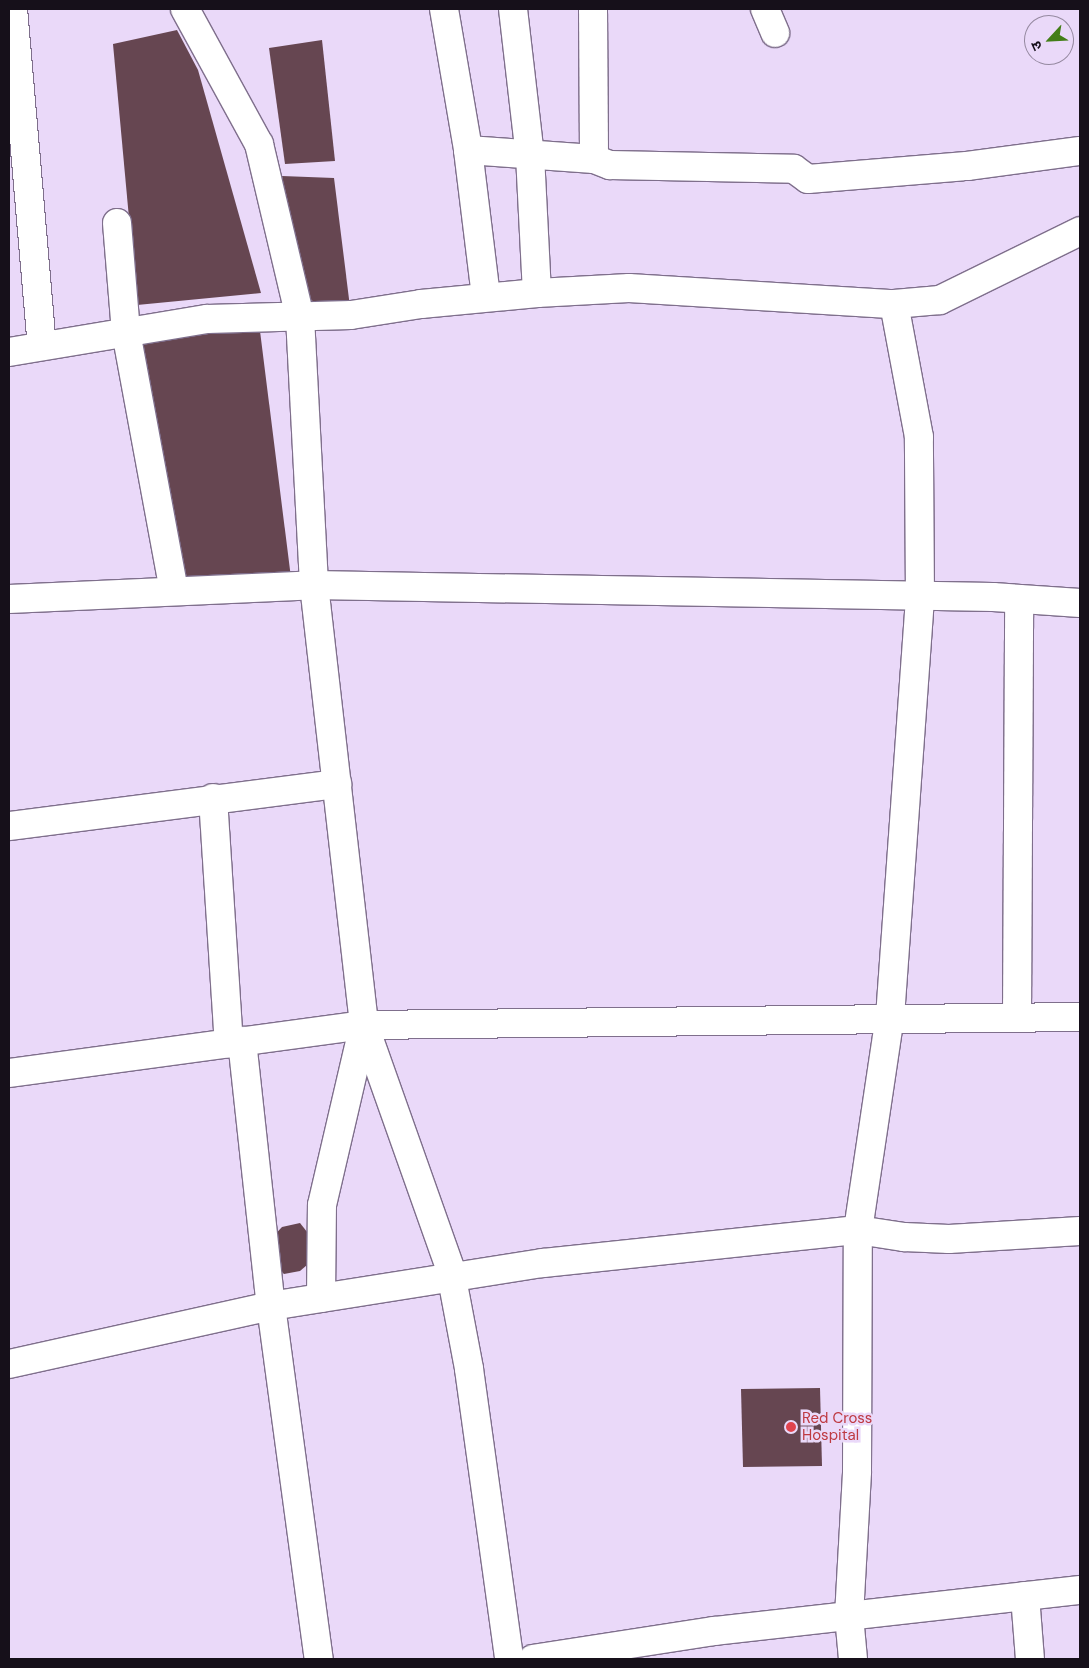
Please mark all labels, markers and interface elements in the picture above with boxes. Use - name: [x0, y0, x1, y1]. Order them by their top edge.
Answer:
- north arrow: [1024, 15, 1074, 65]
- text: उ: [1026, 38, 1046, 53]
- place label: Red Cross Hospital: [802, 1409, 872, 1444]
- marker: Red Cross Hospital: [784, 1420, 798, 1434]

